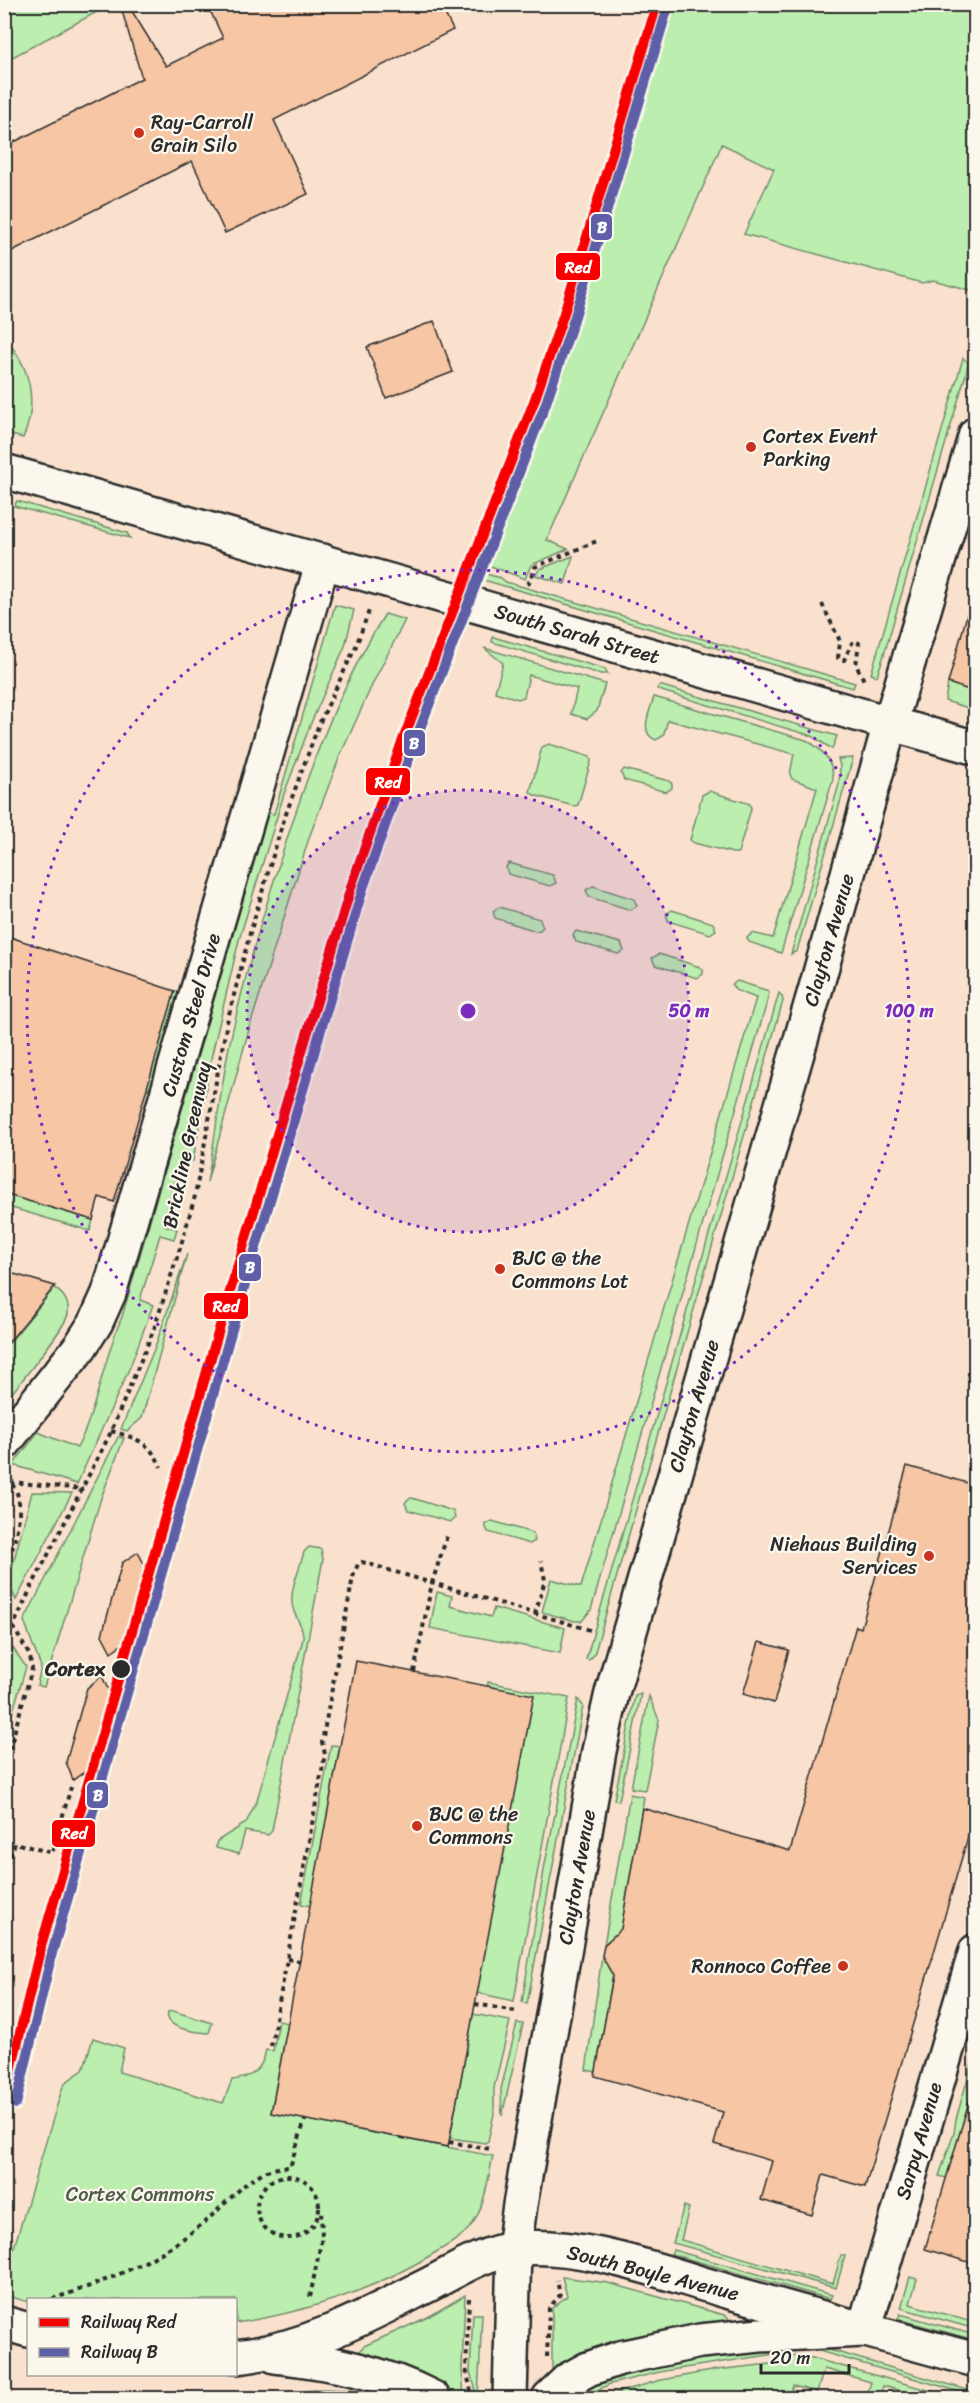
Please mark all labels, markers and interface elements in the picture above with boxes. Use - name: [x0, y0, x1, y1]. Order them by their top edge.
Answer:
- place label: Ray-Carroll Grain Silo: [151, 105, 254, 163]
- marker: Ray-Carroll Grain Silo: [132, 126, 146, 140]
- line badge: B: [590, 213, 613, 241]
- text: B: [597, 213, 608, 242]
- line badge: Red: [555, 252, 601, 281]
- text: Red: [564, 253, 593, 282]
- place label: Cortex Event Parking: [763, 419, 878, 477]
- marker: Cortex Event Parking: [744, 440, 758, 454]
- street label: South Sarah Street: [490, 594, 664, 674]
- line badge: B: [403, 729, 426, 757]
- text: B: [409, 729, 420, 758]
- line badge: Red: [365, 767, 411, 796]
- text: Red: [374, 768, 403, 797]
- street label: Clayton Avenue: [793, 869, 865, 1011]
- street label: Custom Steel Drive: [151, 929, 231, 1101]
- text: 50 m: [669, 995, 710, 1027]
- text: 100 m: [885, 995, 934, 1027]
- centre of rings: [458, 1001, 478, 1021]
- street label: Brickline Greenway: [152, 1058, 222, 1232]
- place label: BJC @ the Commons Lot: [512, 1241, 629, 1299]
- line badge: B: [238, 1253, 262, 1282]
- text: B: [245, 1253, 256, 1282]
- marker: BJC @ the Commons Lot: [493, 1262, 507, 1276]
- line badge: Red: [203, 1292, 249, 1320]
- text: Red: [212, 1292, 241, 1321]
- street label: Clayton Avenue: [658, 1335, 730, 1477]
- place label: Niehaus Building Services: [770, 1527, 918, 1585]
- marker: Niehaus Building Services: [922, 1549, 936, 1563]
- place label: Cortex: [44, 1652, 106, 1687]
- marker: Cortex: [110, 1658, 132, 1680]
- line badge: B: [86, 1781, 109, 1809]
- text: B: [93, 1781, 104, 1810]
- place label: BJC @ the Commons: [429, 1797, 518, 1855]
- street label: Clayton Avenue: [548, 1807, 606, 1947]
- line badge: Red: [51, 1819, 96, 1848]
- text: Red: [60, 1819, 89, 1848]
- marker: BJC @ the Commons: [410, 1819, 424, 1833]
- place label: Ronnoco Coffee: [692, 1949, 831, 1984]
- marker: Ronnoco Coffee: [836, 1959, 850, 1973]
- street label: Sarpy Avenue: [886, 2078, 953, 2204]
- park label: Cortex Commons: [66, 2177, 215, 2212]
- street label: South Boyle Avenue: [563, 2235, 743, 2311]
- legend: [27, 2298, 237, 2376]
- text: Railway Red: [81, 2306, 178, 2338]
- text: Railway B: [81, 2336, 158, 2368]
- scale bar: [761, 2337, 850, 2375]
- text: 20 m: [770, 2342, 810, 2374]

